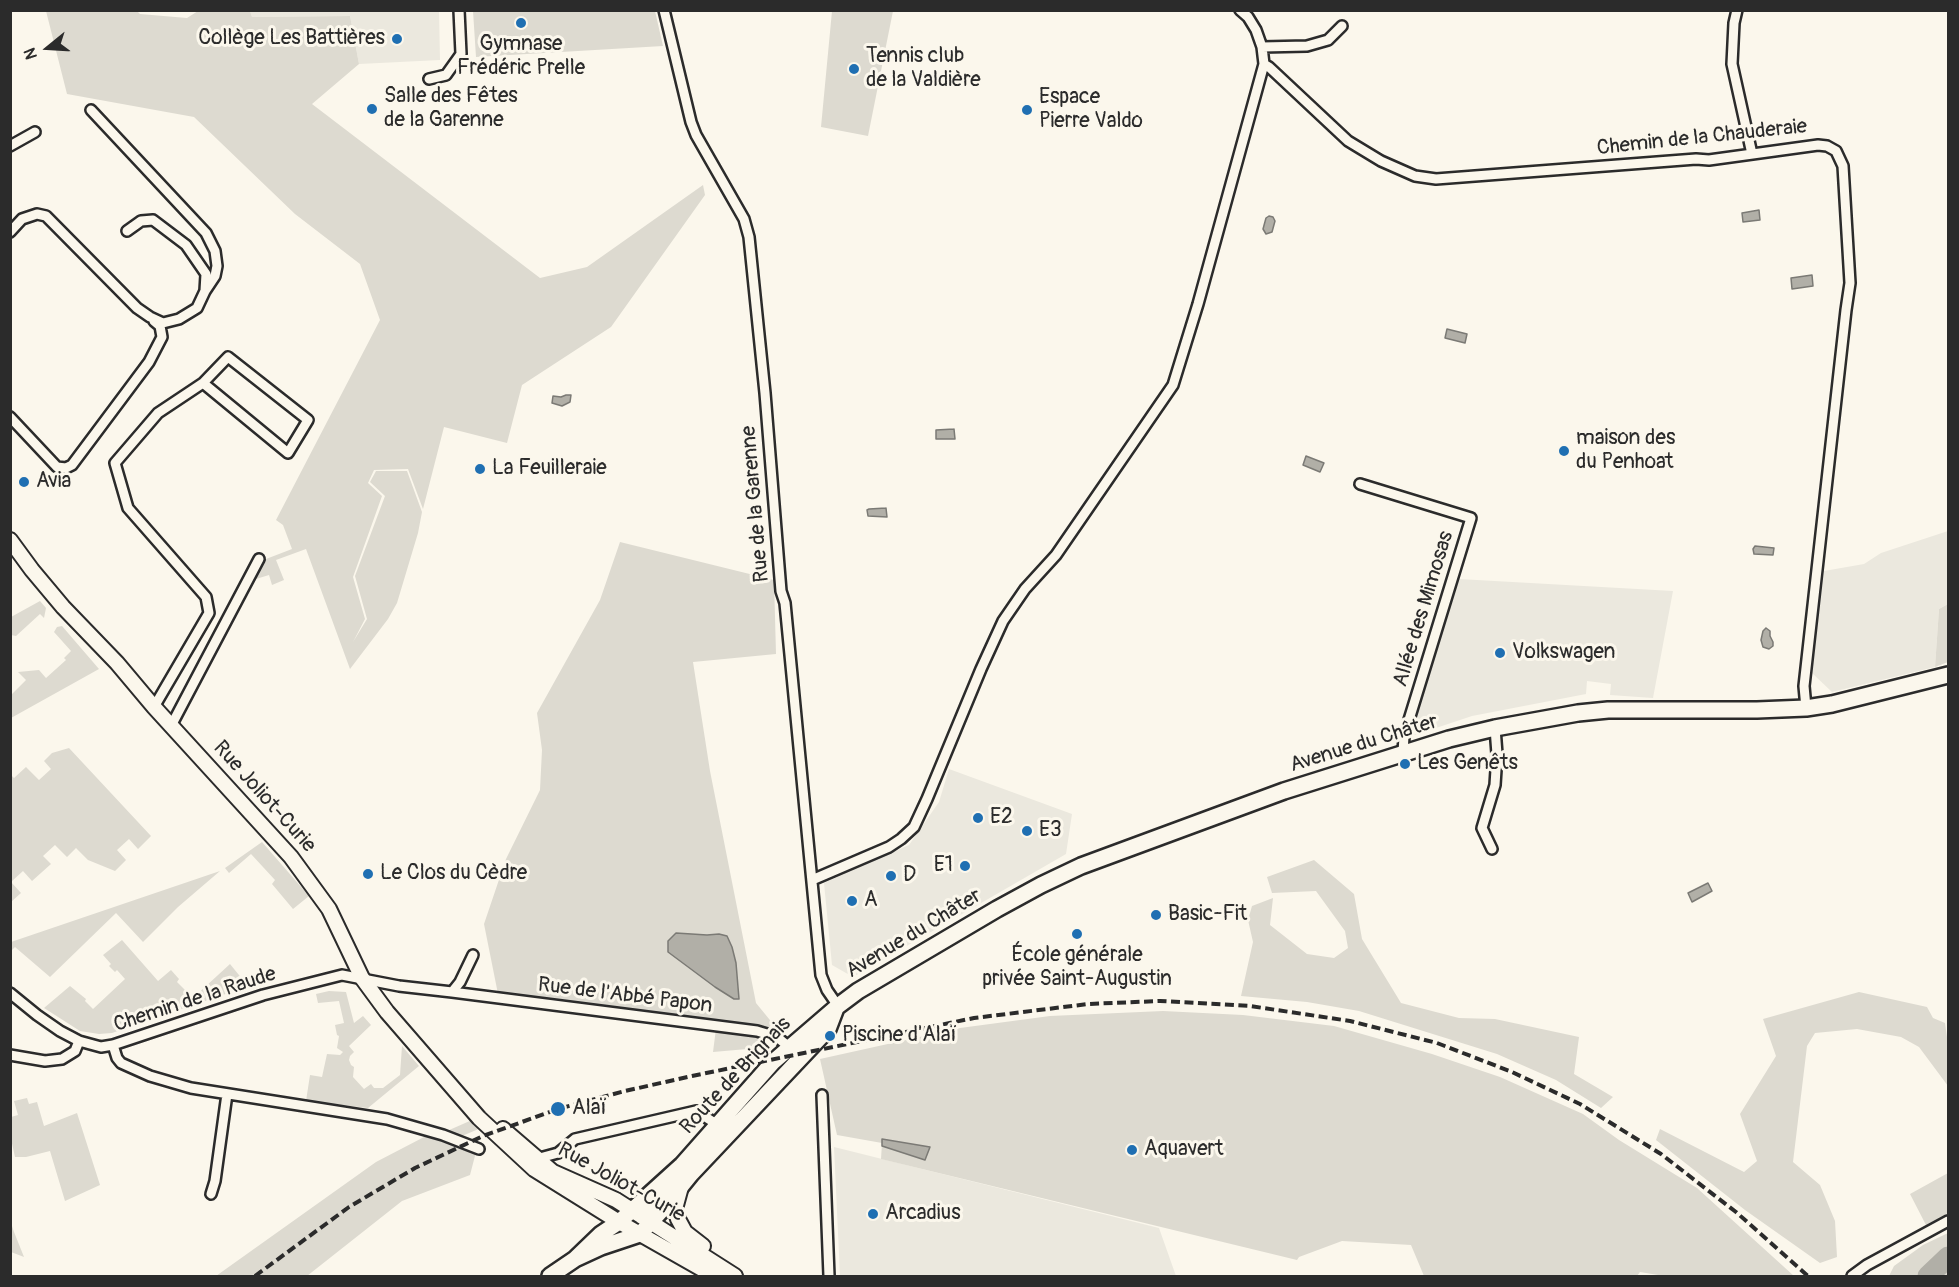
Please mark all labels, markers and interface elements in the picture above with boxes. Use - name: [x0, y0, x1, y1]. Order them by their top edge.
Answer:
- marker: Gymnase Frédéric Prelle: [514, 16, 528, 30]
- north arrow: [18, 18, 78, 78]
- place label: Collège Les Battières: [198, 26, 385, 52]
- marker: Collège Les Battières: [390, 32, 404, 46]
- place label: Gymnase Frédéric Prelle: [457, 32, 585, 82]
- place label: Tennis club de la Valdière: [866, 44, 981, 94]
- text: N: [20, 45, 42, 62]
- marker: Tennis club de la Valdière: [847, 62, 861, 76]
- place label: Salle des Fêtes de la Garenne: [384, 84, 518, 134]
- place label: Espace Pierre Valdo: [1039, 85, 1143, 135]
- marker: Salle des Fêtes de la Garenne: [365, 102, 379, 116]
- marker: Espace Pierre Valdo: [1020, 103, 1034, 117]
- street label: Chemin de la Chauderaie: [1596, 114, 1808, 162]
- street label: Rue de la Garenne: [737, 425, 775, 583]
- place label: maison des du Penhoat: [1576, 426, 1675, 476]
- marker: maison des du Penhoat: [1557, 444, 1571, 458]
- place label: La Feuilleraie: [492, 456, 607, 482]
- marker: La Feuilleraie: [473, 462, 487, 476]
- place label: Avia: [36, 469, 71, 495]
- marker: Avia: [17, 475, 31, 489]
- street label: Allée des Mimosas: [1388, 528, 1460, 690]
- place label: Volkswagen: [1512, 640, 1615, 666]
- marker: Volkswagen: [1493, 646, 1507, 660]
- street label: Avenue du Châter: [1287, 710, 1441, 778]
- street label: Rue Joliot-Curie: [207, 736, 321, 858]
- place label: Les Genêts: [1417, 751, 1518, 777]
- marker: Les Genêts: [1398, 757, 1412, 771]
- place label: E2: [990, 805, 1013, 831]
- marker: E2: [971, 811, 985, 825]
- place label: E3: [1039, 818, 1062, 844]
- marker: E3: [1020, 824, 1034, 838]
- place label: E1: [934, 853, 953, 879]
- marker: E1: [958, 859, 972, 873]
- place label: Le Clos du Cèdre: [380, 861, 527, 887]
- place label: D: [903, 863, 916, 889]
- marker: Le Clos du Cèdre: [361, 867, 375, 881]
- marker: D: [884, 869, 898, 883]
- street label: Avenue du Châter: [842, 884, 986, 984]
- place label: A: [864, 888, 878, 914]
- marker: A: [845, 894, 859, 908]
- place label: Basic-Fit: [1168, 902, 1247, 928]
- marker: Basic-Fit: [1149, 908, 1163, 922]
- marker: École générale privée Saint-Augustin: [1070, 927, 1084, 941]
- place label: École générale privée Saint-Augustin: [982, 943, 1172, 993]
- street label: Chemin de la Raude: [111, 962, 279, 1038]
- street label: Rue de l'Abbé Papon: [536, 973, 714, 1019]
- street label: Route de Brignais: [675, 1012, 797, 1140]
- place label: Piscine d'Alaï: [842, 1023, 957, 1049]
- marker: Piscine d'Alaï: [823, 1029, 837, 1043]
- place label: Alaï: [572, 1096, 607, 1122]
- marker: Alaï: [549, 1100, 567, 1118]
- place label: Aquavert: [1144, 1137, 1224, 1163]
- street label: Rue Joliot-Curie: [553, 1138, 689, 1228]
- marker: Aquavert: [1125, 1143, 1139, 1157]
- place label: Arcadius: [885, 1201, 961, 1227]
- marker: Arcadius: [866, 1207, 880, 1221]

